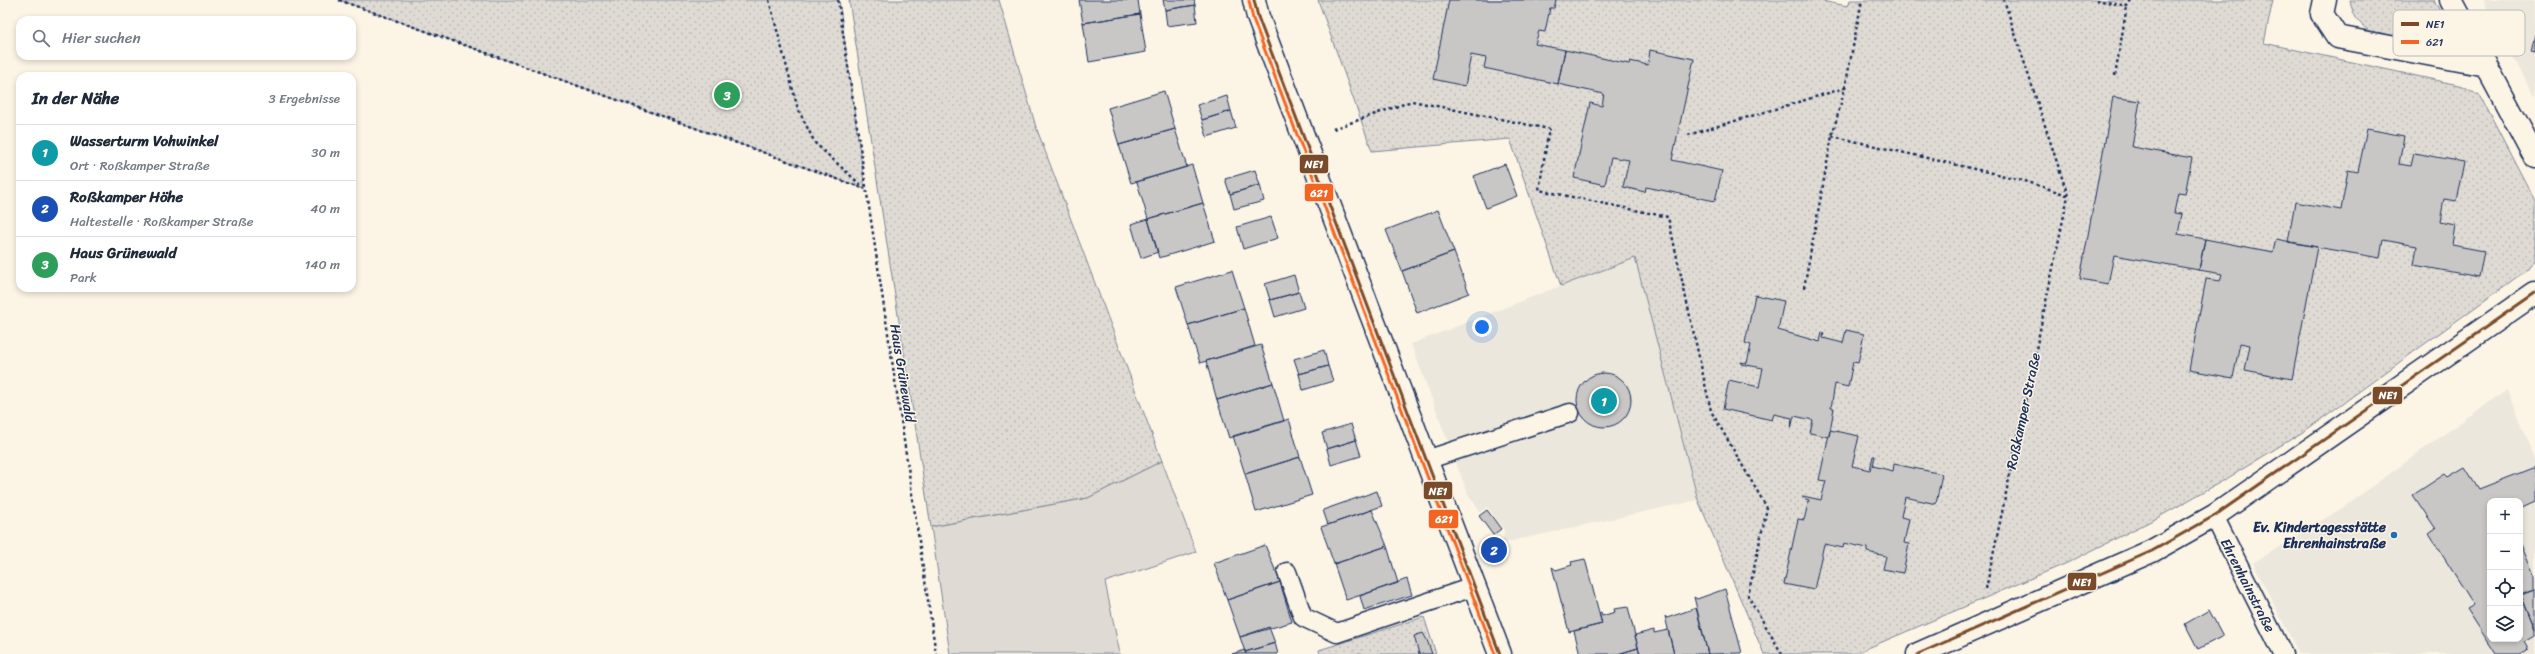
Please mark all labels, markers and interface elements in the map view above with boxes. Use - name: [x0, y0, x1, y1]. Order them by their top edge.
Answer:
- legend: [2393, 10, 2525, 56]
- text: NE1: [2426, 15, 2445, 34]
- search box: [16, 16, 356, 60]
- text: Hier suchen: [62, 25, 141, 51]
- icon: search: [30, 27, 52, 49]
- text: 621: [2426, 33, 2444, 52]
- pin: 3: [714, 80, 740, 110]
- text: In der Nähe: [32, 83, 119, 113]
- text: 3 Ergebnisse: [269, 87, 340, 110]
- text: Wasserturm Vohwinkel: [70, 128, 218, 154]
- text: 1: [42, 141, 48, 164]
- text: 30 m: [311, 141, 340, 164]
- text: Ort · Roßkamper Straße: [70, 154, 210, 177]
- line badge: NE1: [1299, 154, 1329, 174]
- text: NE1: [1304, 155, 1324, 174]
- line badge: 621: [1304, 183, 1334, 202]
- text: Roßkamper Höhe: [70, 184, 183, 210]
- text: 621: [1309, 184, 1328, 203]
- text: 2: [41, 197, 49, 220]
- text: 40 m: [310, 197, 340, 220]
- text: Haltestelle · Roßkamper Straße: [70, 210, 253, 233]
- text: Haus Grünewald: [70, 240, 176, 266]
- text: 3: [41, 253, 49, 276]
- text: 140 m: [305, 253, 340, 276]
- text: Park: [70, 266, 97, 289]
- your location: [1472, 317, 1492, 337]
- street label: Haus Grünewald: [882, 322, 923, 426]
- street label: Roßkamper Straße: [1999, 351, 2048, 472]
- pin: 1: [1591, 386, 1617, 416]
- line badge: NE1: [2372, 386, 2403, 405]
- text: NE1: [2378, 386, 2398, 405]
- line badge: NE1: [1423, 481, 1453, 500]
- text: NE1: [1428, 482, 1448, 501]
- map controls: [2487, 498, 2523, 642]
- button: +: [2487, 498, 2523, 534]
- line badge: 621: [1428, 509, 1459, 529]
- text: 621: [1434, 510, 1453, 529]
- place label: Ev. Kindertagesstätte Ehrenhainstraße: [2253, 515, 2387, 556]
- marker: Ev. Kindertagesstätte Ehrenhainstraße: [2389, 530, 2399, 540]
- street label: Ehrenhainstraße: [2213, 534, 2282, 637]
- button: −: [2487, 534, 2523, 570]
- pin: 2: [1481, 535, 1507, 565]
- button: locate: [2487, 570, 2523, 606]
- line badge: NE1: [2067, 572, 2097, 591]
- text: NE1: [2072, 573, 2092, 592]
- button: layers: [2487, 606, 2523, 642]

